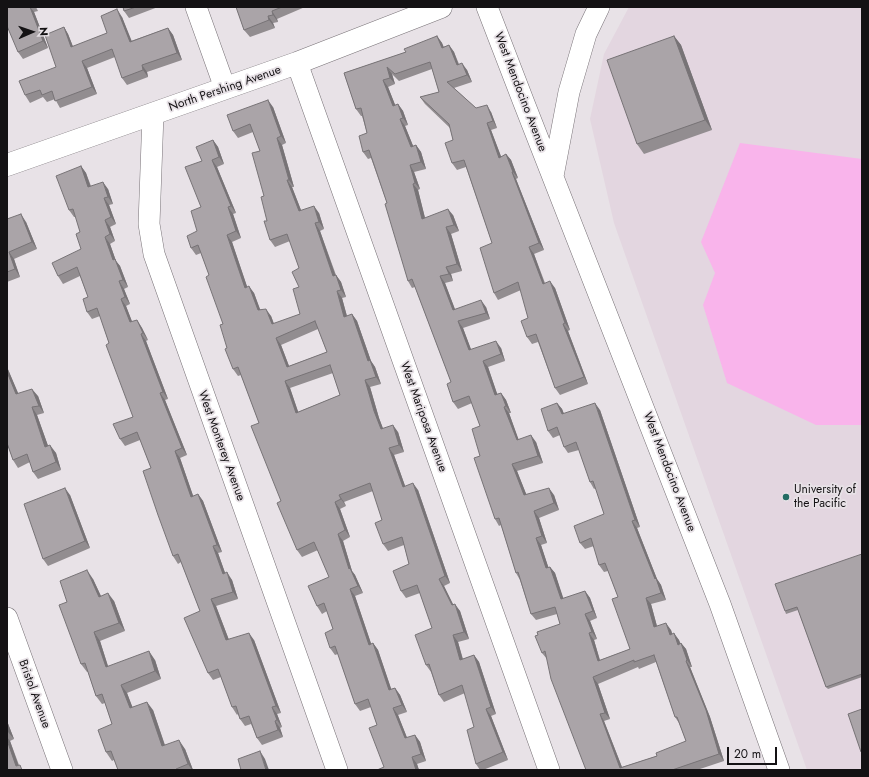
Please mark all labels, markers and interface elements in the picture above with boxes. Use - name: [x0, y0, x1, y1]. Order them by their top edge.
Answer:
- north arrow: [12, 12, 52, 52]
- text: N: [36, 27, 52, 36]
- street label: West Mendocino Avenue: [491, 30, 549, 154]
- street label: North Pershing Avenue: [167, 63, 283, 115]
- street label: West Mariposa Avenue: [396, 360, 450, 474]
- street label: West Monterey Avenue: [194, 389, 248, 503]
- street label: West Mendocino Avenue: [640, 410, 698, 534]
- place label: University of the Pacific: [794, 483, 856, 511]
- marker: University of the Pacific: [781, 492, 791, 502]
- street label: Bristol Avenue: [15, 658, 53, 730]
- scale bar: [729, 739, 779, 765]
- text: 20 m: [734, 745, 761, 763]

